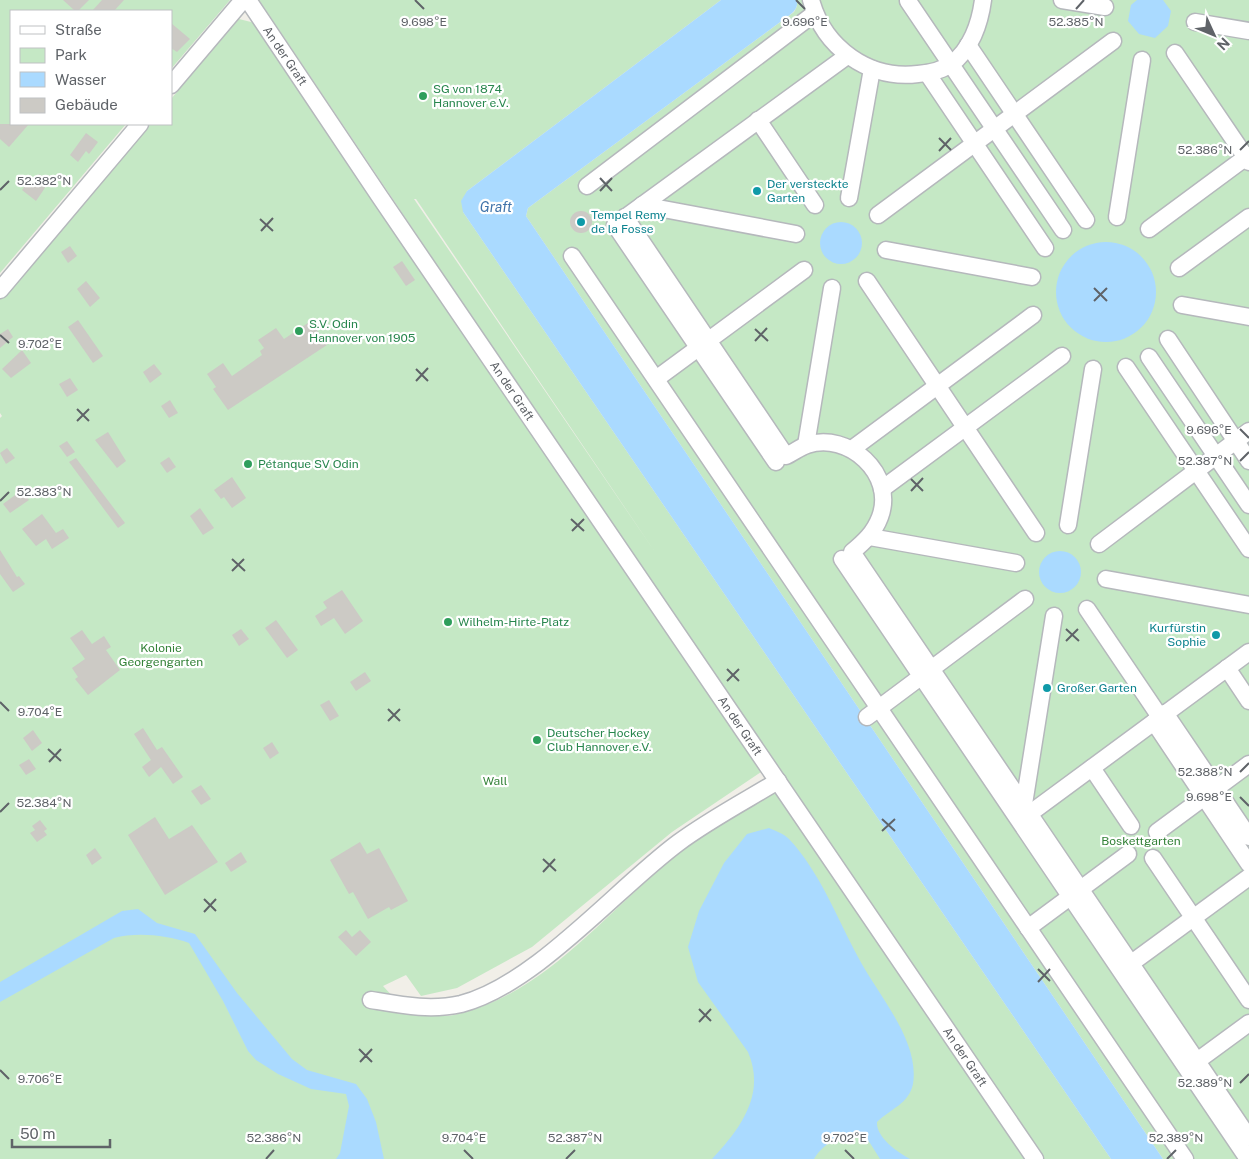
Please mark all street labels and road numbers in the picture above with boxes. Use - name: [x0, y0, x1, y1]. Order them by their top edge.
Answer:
- street label: An der Graft: [260, 24, 310, 89]
- street label: An der Graft: [487, 359, 537, 424]
- street label: An der Graft: [715, 694, 765, 759]
- street label: An der Graft: [940, 1025, 990, 1090]

